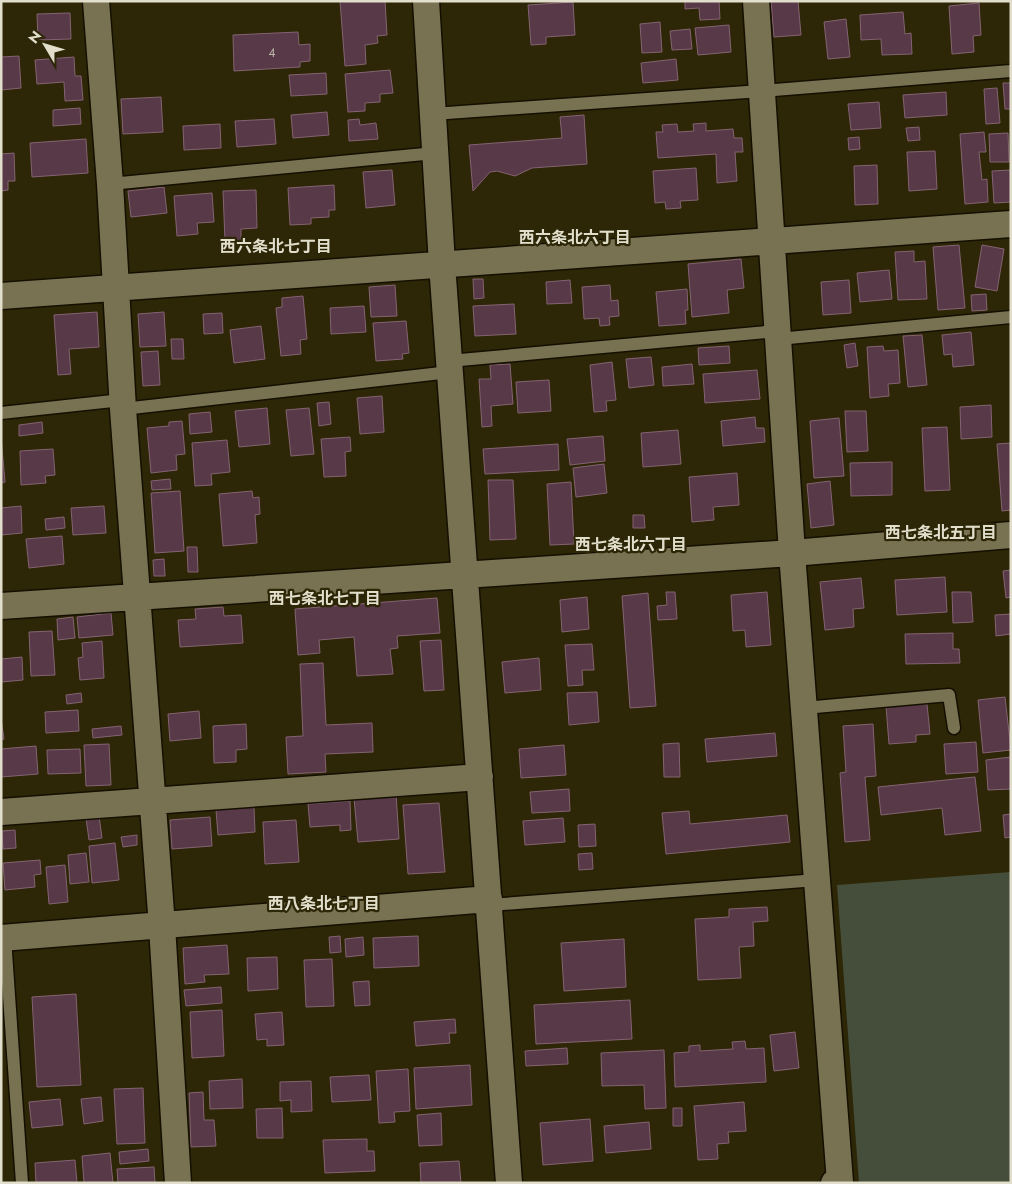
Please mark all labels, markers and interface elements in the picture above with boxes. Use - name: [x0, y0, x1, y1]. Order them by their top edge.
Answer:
- north arrow: [20, 20, 70, 70]
- text: N: [23, 26, 46, 48]
- house number: 4: [269, 44, 276, 62]
- district label: 西六条北六丁目: [519, 226, 631, 249]
- district label: 西六条北七丁目: [220, 235, 332, 258]
- district label: 西七条北五丁目: [885, 521, 997, 544]
- district label: 西七条北六丁目: [575, 533, 687, 556]
- district label: 西七条北七丁目: [269, 587, 381, 610]
- district label: 西八条北七丁目: [268, 892, 380, 915]

